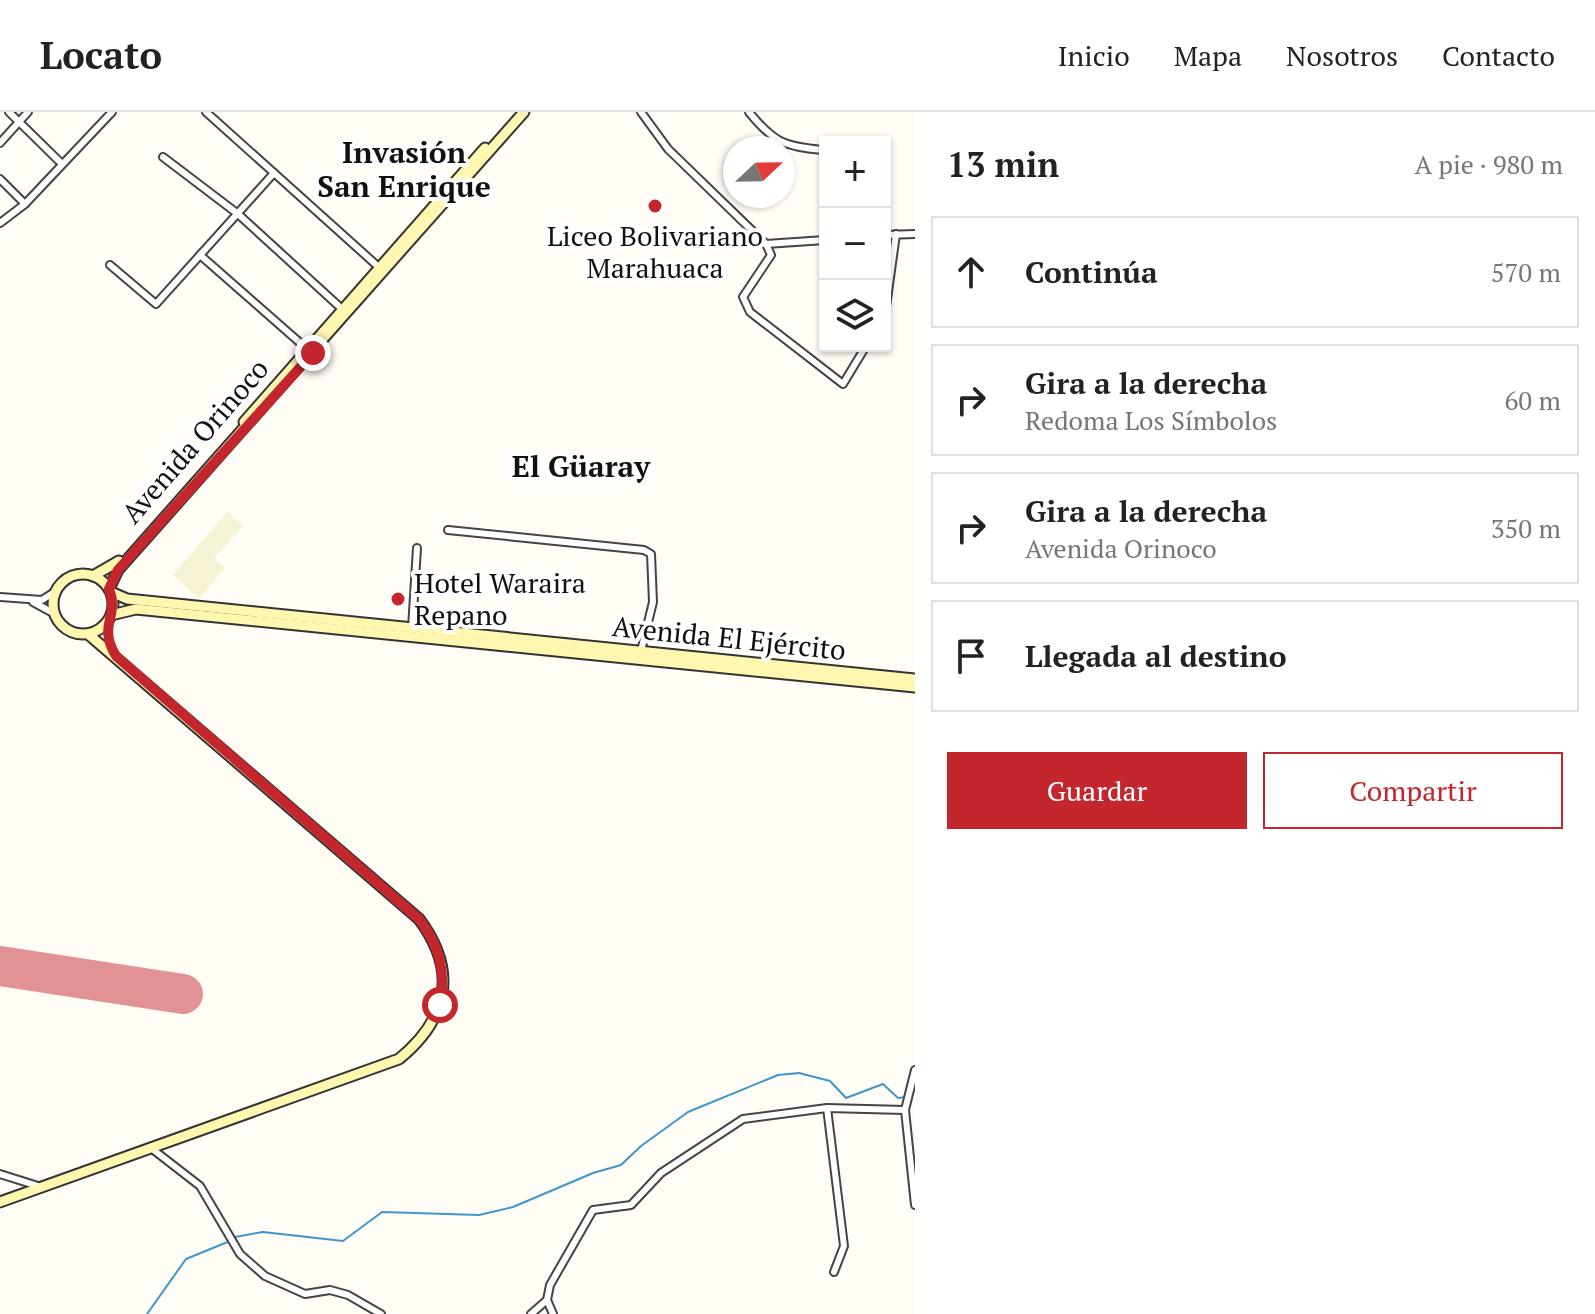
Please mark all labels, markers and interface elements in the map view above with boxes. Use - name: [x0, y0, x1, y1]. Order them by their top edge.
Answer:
- text: Locato: [40, 30, 162, 80]
- text: Inicio: [1058, 37, 1130, 74]
- text: Mapa: [1174, 37, 1242, 74]
- text: Nosotros: [1286, 37, 1398, 74]
- text: Contacto: [1442, 37, 1555, 74]
- district label: Invasión San Enrique: [317, 132, 491, 206]
- north arrow: [723, 136, 795, 208]
- map controls: [819, 136, 891, 352]
- button: +: [819, 136, 891, 208]
- text: 13 min: [947, 142, 1059, 187]
- text: A pie · 980 m: [1415, 147, 1563, 181]
- marker: Liceo Bolivariano Marahuaca: [646, 197, 664, 215]
- button: −: [819, 208, 891, 280]
- place label: Liceo Bolivariano Marahuaca: [547, 217, 763, 286]
- icon: ahead: [949, 250, 993, 294]
- text: Continúa: [1025, 252, 1158, 292]
- text: 570 m: [1491, 255, 1561, 289]
- button: layers: [819, 280, 891, 352]
- route end: [295, 335, 331, 371]
- street label: Avenida Orinoco: [113, 351, 276, 531]
- text: Gira a la derecha: [1025, 363, 1267, 403]
- icon: right: [949, 378, 993, 422]
- text: 60 m: [1505, 383, 1561, 417]
- text: Redoma Los Símbolos: [1025, 403, 1277, 437]
- district label: El Güaray: [512, 446, 651, 486]
- text: Gira a la derecha: [1025, 491, 1267, 531]
- icon: right: [949, 506, 993, 550]
- text: 350 m: [1491, 511, 1561, 545]
- text: Avenida Orinoco: [1025, 531, 1217, 565]
- place label: Hotel Waraira Repano: [414, 564, 586, 633]
- marker: Hotel Waraira Repano: [389, 590, 407, 608]
- street label: Avenida El Ejército: [611, 607, 848, 668]
- icon: arrive: [949, 634, 993, 678]
- text: Llegada al destino: [1025, 636, 1286, 676]
- button: Guardar: [947, 752, 1247, 829]
- button: Compartir: [1263, 752, 1563, 829]
- route start: [422, 987, 458, 1023]

